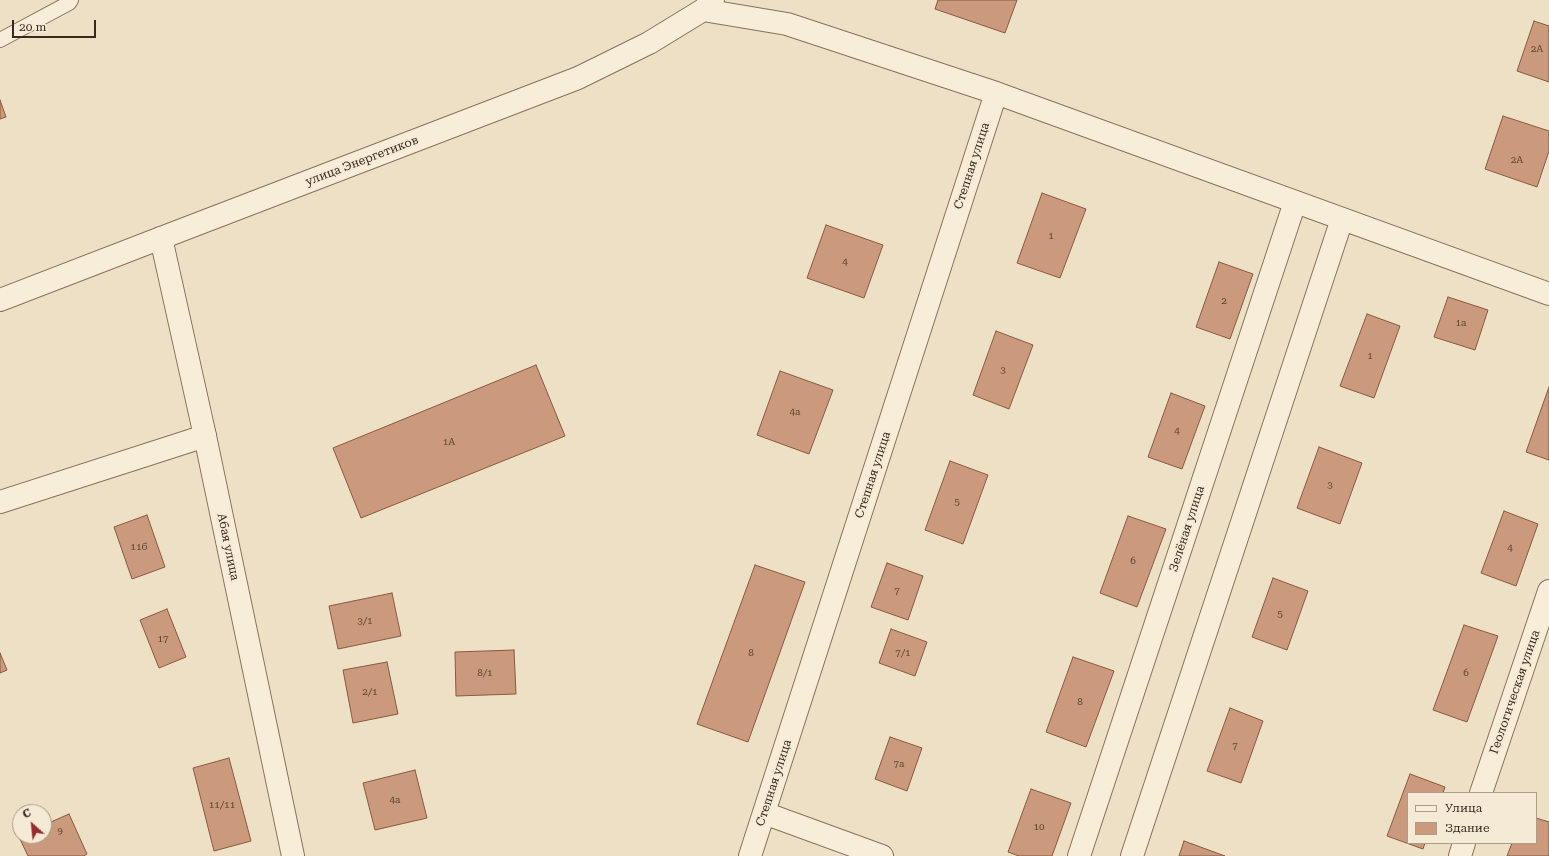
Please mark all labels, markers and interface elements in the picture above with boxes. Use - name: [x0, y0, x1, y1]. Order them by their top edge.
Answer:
- scale bar: [14, 12, 98, 38]
- text: 20 m: [19, 20, 46, 34]
- house number: 2А: [1531, 43, 1543, 55]
- street label: Степная улица: [951, 121, 993, 211]
- street label: улица Энергетиков: [304, 133, 420, 189]
- house number: 2А: [1511, 154, 1523, 166]
- house number: 1: [1048, 230, 1054, 242]
- house number: 4: [842, 256, 848, 268]
- house number: 2: [1221, 295, 1227, 307]
- house number: 1а: [1455, 317, 1467, 329]
- house number: 1: [1367, 350, 1373, 362]
- house number: 3: [1000, 364, 1006, 376]
- house number: 4а: [789, 406, 801, 418]
- house number: 4: [1174, 425, 1180, 437]
- street label: Степная улица: [852, 430, 894, 520]
- house number: 1А: [443, 436, 455, 448]
- house number: 3: [1327, 479, 1333, 491]
- street label: Зелёная улица: [1166, 484, 1208, 574]
- house number: 5: [954, 496, 960, 508]
- street label: Абая улица: [214, 512, 242, 582]
- house number: 11б: [130, 541, 148, 553]
- house number: 4: [1507, 542, 1513, 554]
- house number: 6: [1130, 555, 1136, 567]
- house number: 7: [894, 585, 900, 597]
- house number: 5: [1277, 608, 1283, 620]
- house number: 3/1: [357, 615, 373, 627]
- street label: Геологическая улица: [1487, 628, 1543, 756]
- house number: 17: [157, 633, 169, 645]
- house number: 8: [748, 647, 754, 659]
- house number: 7/1: [895, 647, 911, 659]
- house number: 8/1: [477, 667, 493, 679]
- house number: 6: [1463, 667, 1469, 679]
- house number: 2/1: [362, 686, 378, 698]
- house number: 8: [1077, 696, 1083, 708]
- street label: Степная улица: [753, 738, 795, 828]
- house number: 7: [1232, 740, 1238, 752]
- house number: 7а: [893, 758, 905, 770]
- legend: [1407, 792, 1537, 844]
- house number: 4а: [389, 794, 401, 806]
- house number: 11/11: [209, 799, 235, 811]
- text: Улица: [1445, 801, 1482, 815]
- north arrow: [12, 804, 52, 844]
- text: С: [20, 806, 33, 821]
- house number: 10: [1033, 821, 1045, 833]
- text: Здание: [1445, 821, 1489, 835]
- house number: 9: [57, 825, 63, 837]

